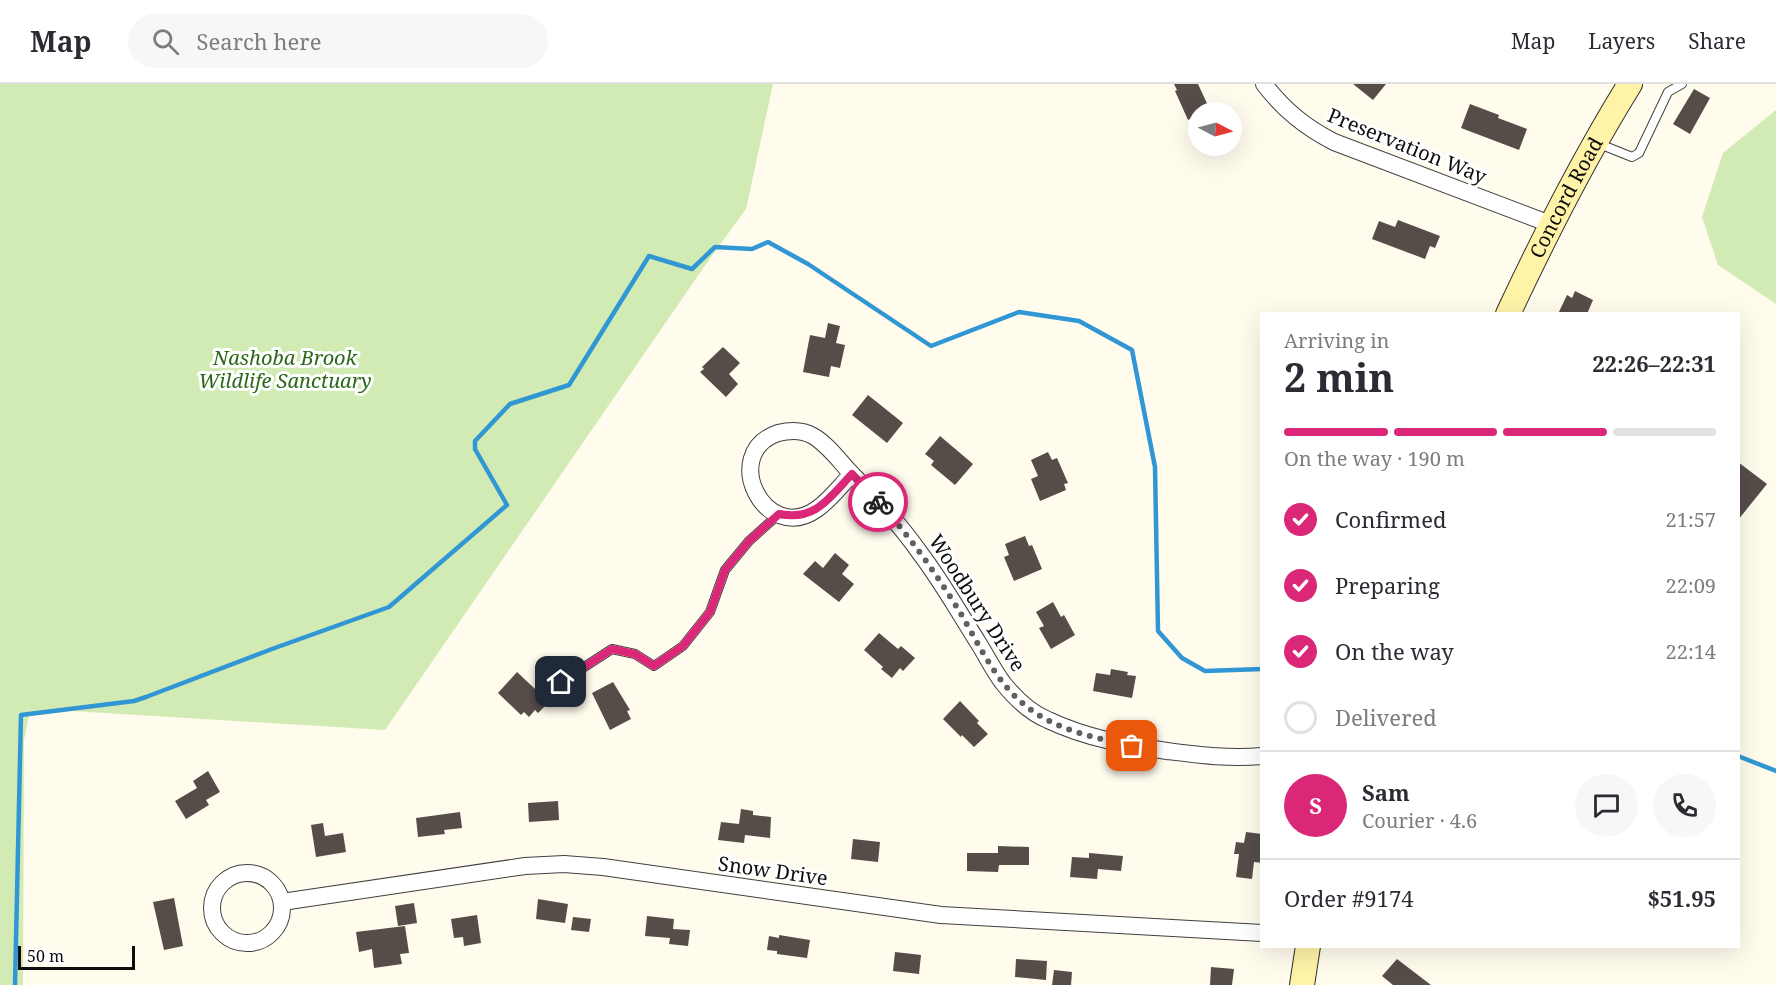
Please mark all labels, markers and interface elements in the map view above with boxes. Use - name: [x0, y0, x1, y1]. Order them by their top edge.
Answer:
- search box: [128, 14, 548, 68]
- text: Map: [30, 22, 92, 60]
- icon: search: [149, 25, 182, 58]
- text: Search here: [197, 26, 321, 56]
- text: Map: [1511, 27, 1555, 55]
- text: Layers: [1588, 27, 1655, 55]
- text: Share: [1688, 27, 1746, 55]
- street label: Preservation Way: [1324, 101, 1491, 190]
- north arrow: [1188, 102, 1242, 156]
- map controls: [1188, 102, 1242, 156]
- street label: Concord Road: [1523, 132, 1609, 263]
- text: Arriving in: [1284, 327, 1389, 354]
- park label: Nashoba Brook Wildlife Sanctuary: [198, 344, 372, 394]
- text: 22:26–22:31: [1592, 348, 1716, 378]
- text: 2 min: [1284, 350, 1394, 403]
- text: On the way · 190 m: [1284, 445, 1465, 472]
- courier: [848, 472, 908, 532]
- icon: bike: [862, 486, 895, 519]
- icon: check: [1284, 503, 1317, 536]
- text: Confirmed: [1335, 504, 1446, 534]
- text: 21:57: [1666, 506, 1716, 533]
- street label: Woodbury Drive: [923, 529, 1032, 677]
- icon: check: [1284, 569, 1317, 602]
- text: Preparing: [1335, 570, 1440, 600]
- text: 22:09: [1666, 572, 1716, 599]
- icon: check: [1284, 635, 1317, 668]
- text: On the way: [1335, 636, 1454, 666]
- text: 22:14: [1666, 638, 1716, 665]
- pin: [535, 656, 586, 707]
- icon: home: [544, 665, 577, 698]
- text: Delivered: [1335, 702, 1437, 732]
- pin: [1106, 720, 1157, 771]
- icon: bag: [1115, 729, 1148, 762]
- button: chat: [1575, 774, 1638, 837]
- button: phone: [1653, 774, 1716, 837]
- text: Sam: [1362, 777, 1410, 807]
- text: S: [1309, 790, 1322, 820]
- text: Courier · 4.6: [1362, 807, 1477, 834]
- street label: Snow Drive: [717, 849, 830, 892]
- text: Order #9174: [1284, 883, 1414, 913]
- text: $51.95: [1647, 883, 1716, 913]
- scale bar: [18, 943, 135, 970]
- text: 50 m: [27, 945, 64, 967]

